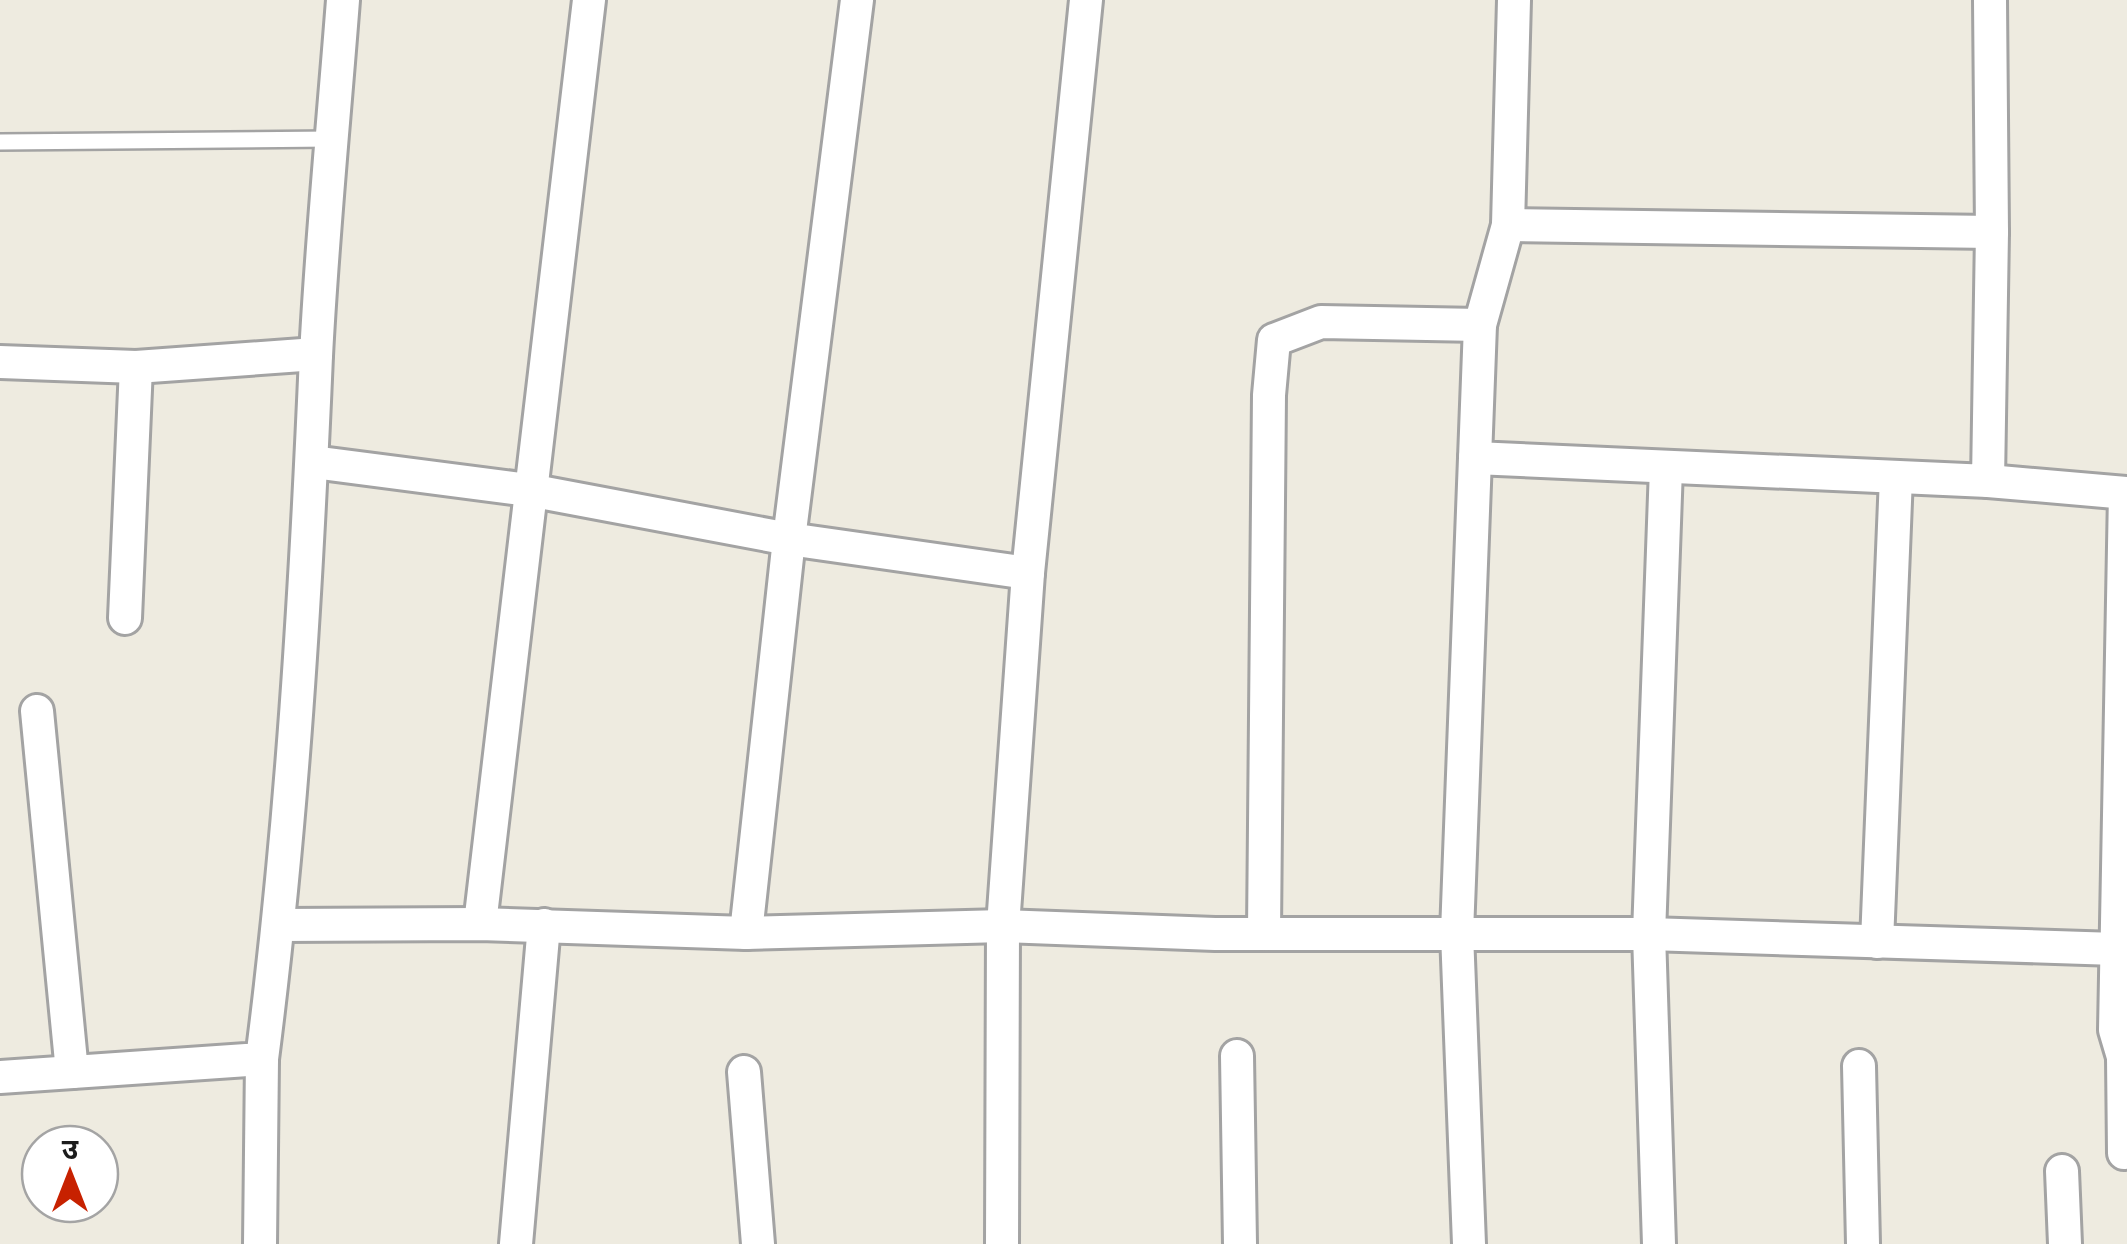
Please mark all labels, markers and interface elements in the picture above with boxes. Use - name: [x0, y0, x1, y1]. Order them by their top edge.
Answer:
- north arrow: [20, 1124, 120, 1224]
- text: उ: [62, 1134, 79, 1170]

